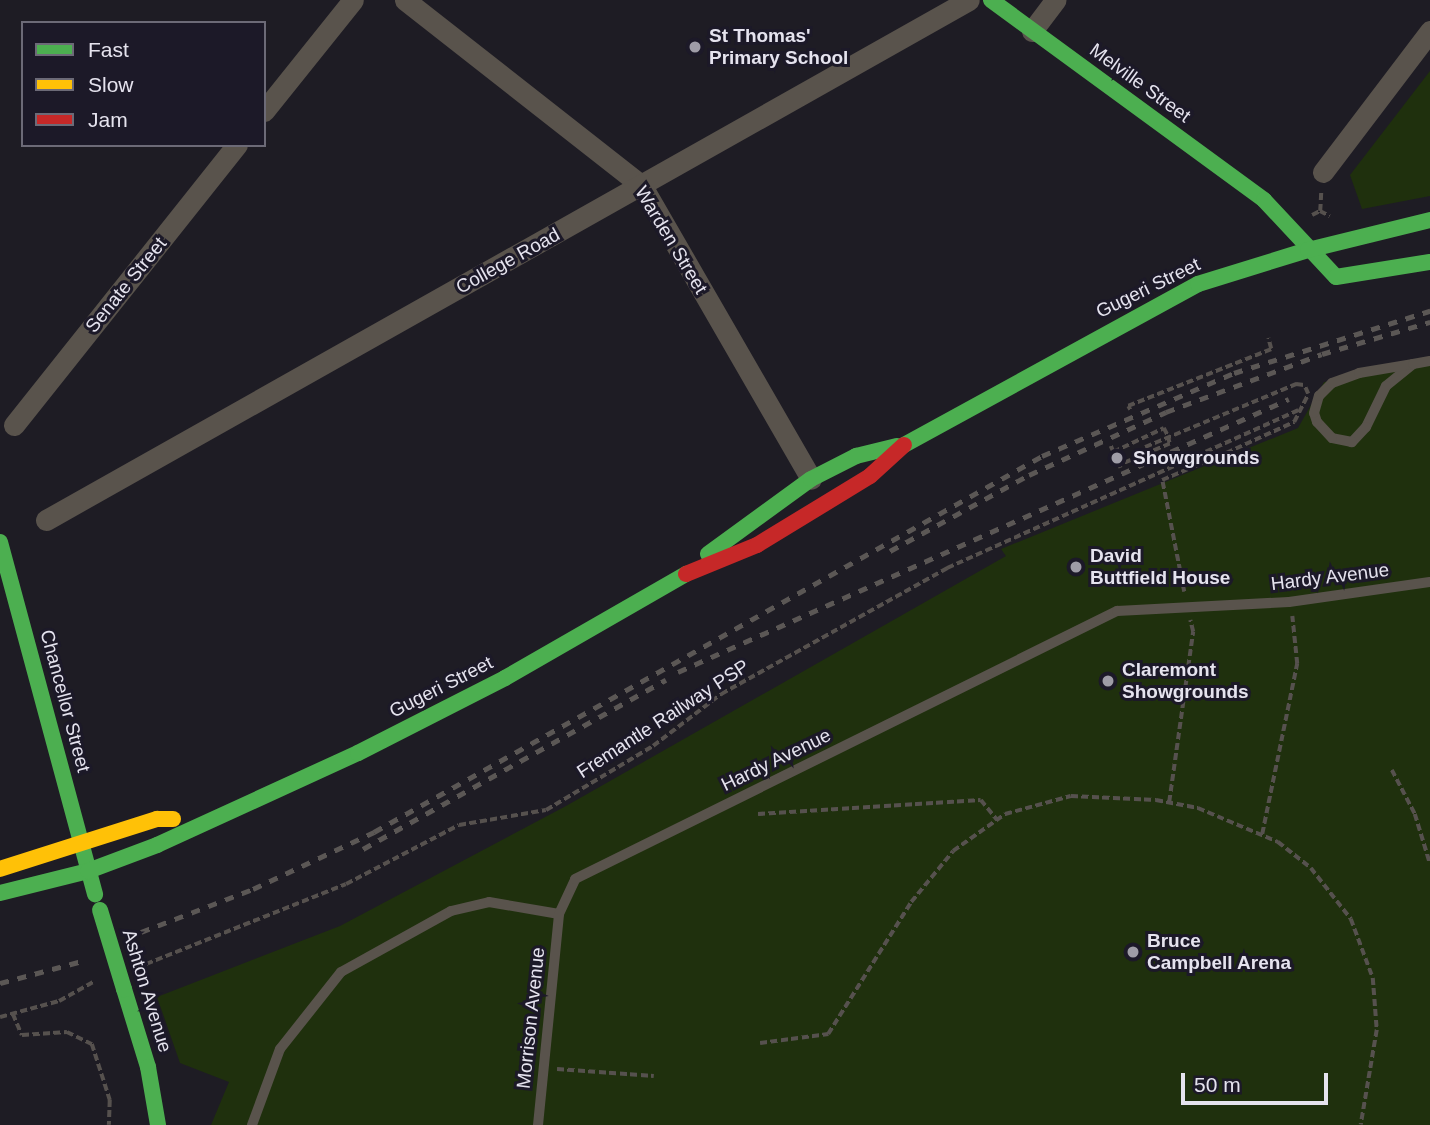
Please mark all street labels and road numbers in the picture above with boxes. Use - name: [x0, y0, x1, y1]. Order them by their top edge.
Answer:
- street label: Melville Street: [1085, 39, 1195, 127]
- street label: Warden Street: [630, 182, 712, 298]
- street label: College Road: [452, 223, 564, 299]
- street label: Senate Street: [81, 233, 171, 337]
- street label: Gugeri Street: [1092, 253, 1204, 323]
- street label: Hardy Avenue: [1269, 558, 1391, 596]
- street label: Chancellor Street: [35, 627, 95, 775]
- street label: Gugeri Street: [385, 651, 497, 723]
- street label: Fremantle Railway PSP: [573, 655, 753, 783]
- street label: Hardy Avenue: [717, 723, 835, 797]
- street label: Ashton Avenue: [117, 926, 177, 1056]
- street label: Morrison Avenue: [512, 946, 550, 1090]

